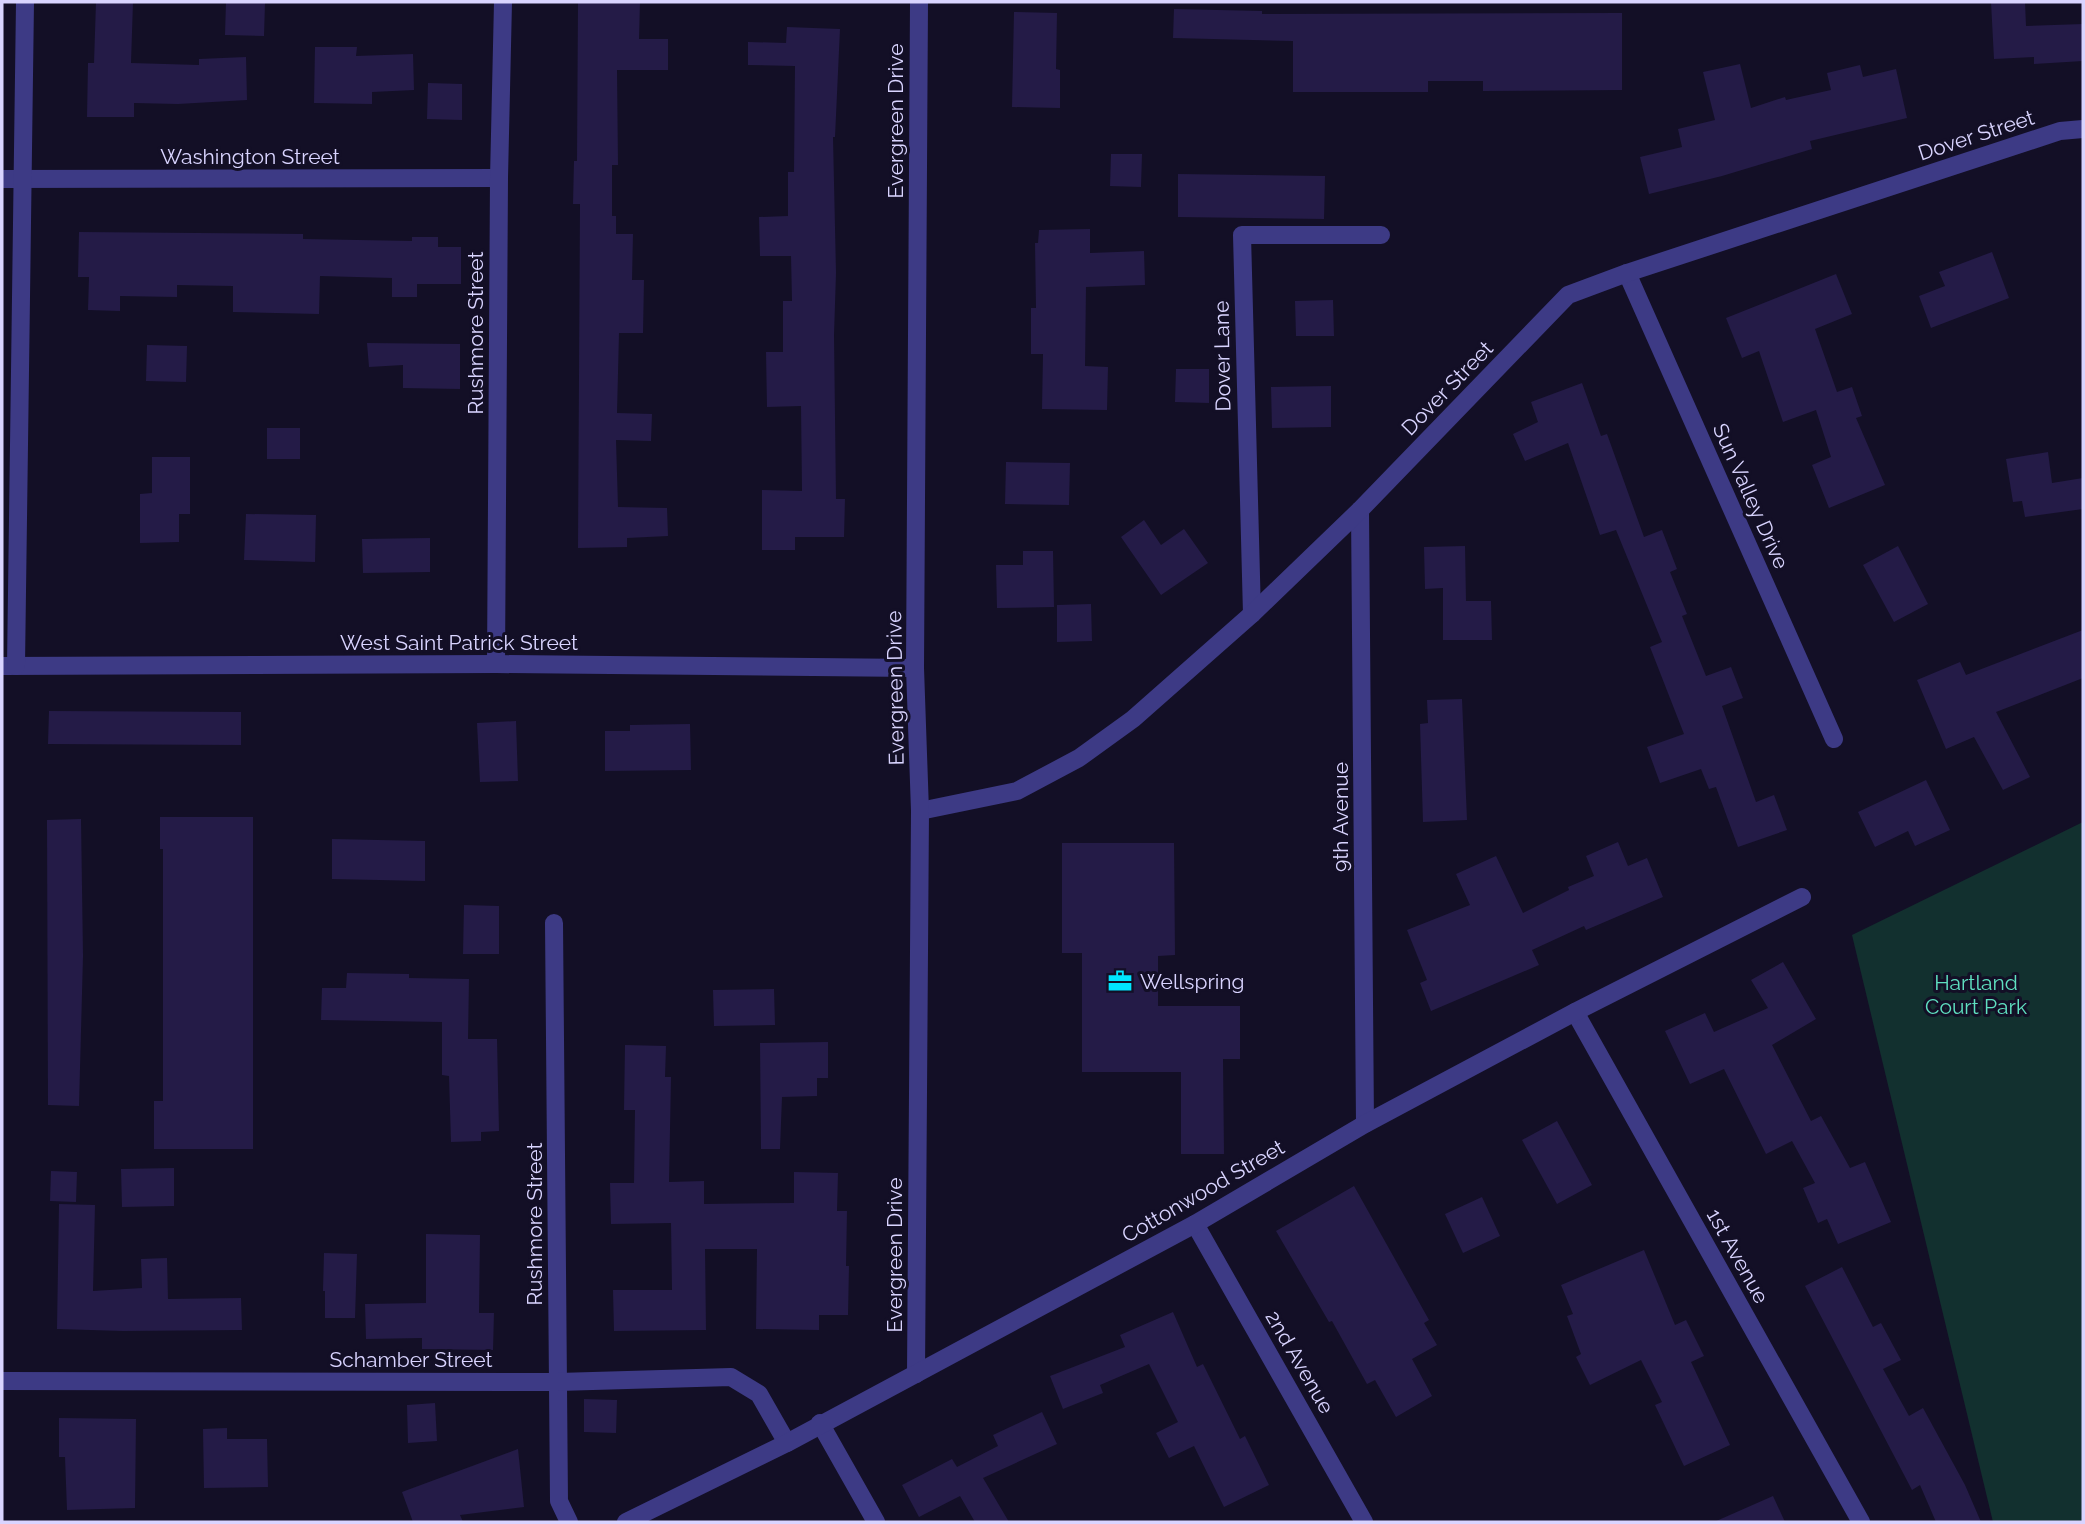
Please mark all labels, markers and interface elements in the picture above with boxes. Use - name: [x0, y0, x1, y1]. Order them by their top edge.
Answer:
- street label: Evergreen Drive: [883, 44, 908, 198]
- street label: Dover Street: [1915, 104, 2037, 166]
- street label: Washington Street: [160, 144, 340, 169]
- street label: Rushmore Street: [463, 251, 488, 415]
- street label: Dover Lane: [1209, 300, 1235, 412]
- street label: Dover Street: [1396, 336, 1498, 440]
- street label: Sun Valley Drive: [1708, 419, 1794, 573]
- street label: Evergreen Drive: [881, 610, 909, 766]
- street label: West Saint Patrick Street: [340, 630, 578, 655]
- street label: 9th Avenue: [1328, 762, 1353, 872]
- office icon: Wellspring: [1106, 967, 1134, 995]
- place label: Wellspring: [1140, 969, 1245, 994]
- park label: Hartland Court Park: [1925, 970, 2027, 1019]
- street label: Cottonwood Street: [1117, 1134, 1289, 1248]
- street label: Rushmore Street: [522, 1142, 547, 1306]
- street label: Evergreen Drive: [882, 1178, 907, 1332]
- street label: 1st Avenue: [1702, 1204, 1774, 1308]
- street label: 2nd Avenue: [1261, 1306, 1339, 1418]
- street label: Schamber Street: [329, 1347, 493, 1372]

